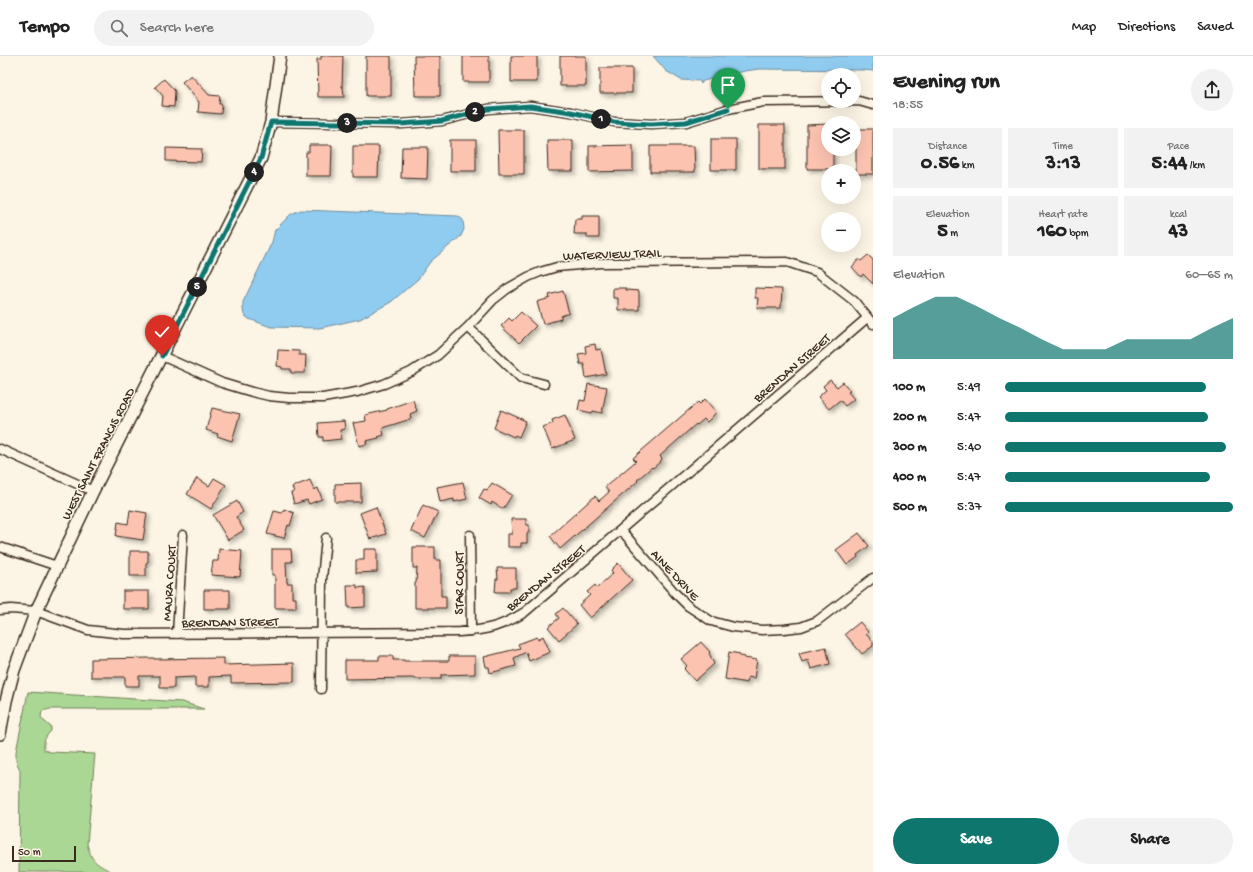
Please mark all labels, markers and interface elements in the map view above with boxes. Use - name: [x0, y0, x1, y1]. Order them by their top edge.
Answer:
- search box: [94, 10, 374, 46]
- text: Tempo: [20, 16, 70, 39]
- icon: search: [108, 17, 130, 39]
- text: Search here: [140, 19, 214, 37]
- text: Map: [1072, 19, 1096, 36]
- text: Directions: [1118, 19, 1175, 36]
- text: Saved: [1197, 19, 1233, 36]
- pin: [711, 68, 745, 109]
- map controls: [821, 68, 861, 252]
- button: locate: [821, 68, 861, 108]
- button: share: [1191, 69, 1233, 111]
- text: Evening run: [893, 70, 1000, 96]
- icon: arrive: [717, 74, 739, 96]
- text: 18:55: [893, 98, 923, 113]
- pin: 2: [465, 102, 485, 122]
- text: 2: [472, 106, 478, 118]
- pin: 1: [591, 109, 611, 129]
- pin: 3: [337, 113, 357, 133]
- text: 1: [599, 113, 603, 125]
- button: layers: [821, 116, 861, 156]
- text: 3: [344, 117, 350, 129]
- text: Distance: [928, 141, 967, 153]
- text: Time: [1053, 141, 1073, 153]
- text: Pace: [1168, 141, 1189, 153]
- text: 0.56: [921, 153, 959, 176]
- text: 3:13: [1045, 153, 1081, 176]
- text: 5:44: [1151, 153, 1187, 176]
- text: km: [959, 160, 974, 172]
- text: /km: [1187, 160, 1205, 172]
- pin: 4: [244, 162, 264, 182]
- button: +: [821, 164, 861, 204]
- text: 4: [251, 166, 257, 178]
- text: Elevation: [926, 209, 970, 221]
- text: Heart rate: [1038, 209, 1088, 221]
- text: kcal: [1170, 209, 1187, 221]
- button: −: [821, 212, 861, 252]
- text: 5: [937, 221, 948, 244]
- text: 160: [1037, 221, 1067, 244]
- text: 43: [1168, 221, 1188, 244]
- text: m: [948, 228, 958, 240]
- text: bpm: [1067, 228, 1089, 240]
- street label: WATERVIEW TRAIL: [563, 246, 663, 265]
- text: Elevation: [893, 268, 945, 283]
- text: 60–65 m: [1185, 268, 1233, 283]
- pin: 5: [187, 277, 207, 297]
- text: 5: [194, 281, 200, 293]
- pin: [145, 315, 179, 356]
- icon: check: [151, 321, 173, 343]
- street label: BRENDAN STREET: [750, 331, 835, 407]
- text: 100 m: [893, 380, 925, 395]
- text: 5:49: [957, 380, 981, 395]
- street label: WEST SAINT FRANCIS ROAD: [59, 385, 139, 523]
- text: 200 m: [893, 410, 926, 425]
- text: 5:47: [957, 410, 981, 425]
- text: 300 m: [893, 440, 927, 455]
- text: 5:40: [957, 440, 981, 455]
- text: 400 m: [893, 470, 926, 485]
- text: 5:47: [957, 470, 981, 485]
- text: 500 m: [893, 500, 927, 515]
- text: 5:37: [957, 500, 981, 515]
- street label: BRENDAN STREET: [503, 542, 590, 616]
- street label: MAURA COURT: [160, 544, 181, 622]
- street label: AINE DRIVE: [647, 547, 702, 605]
- street label: STAR COURT: [453, 551, 468, 614]
- street label: BRENDAN STREET: [181, 615, 280, 632]
- button: Save: [893, 818, 1059, 864]
- button: Share: [1067, 818, 1233, 864]
- scale bar: [12, 844, 76, 863]
- text: 50 m: [18, 847, 40, 859]

